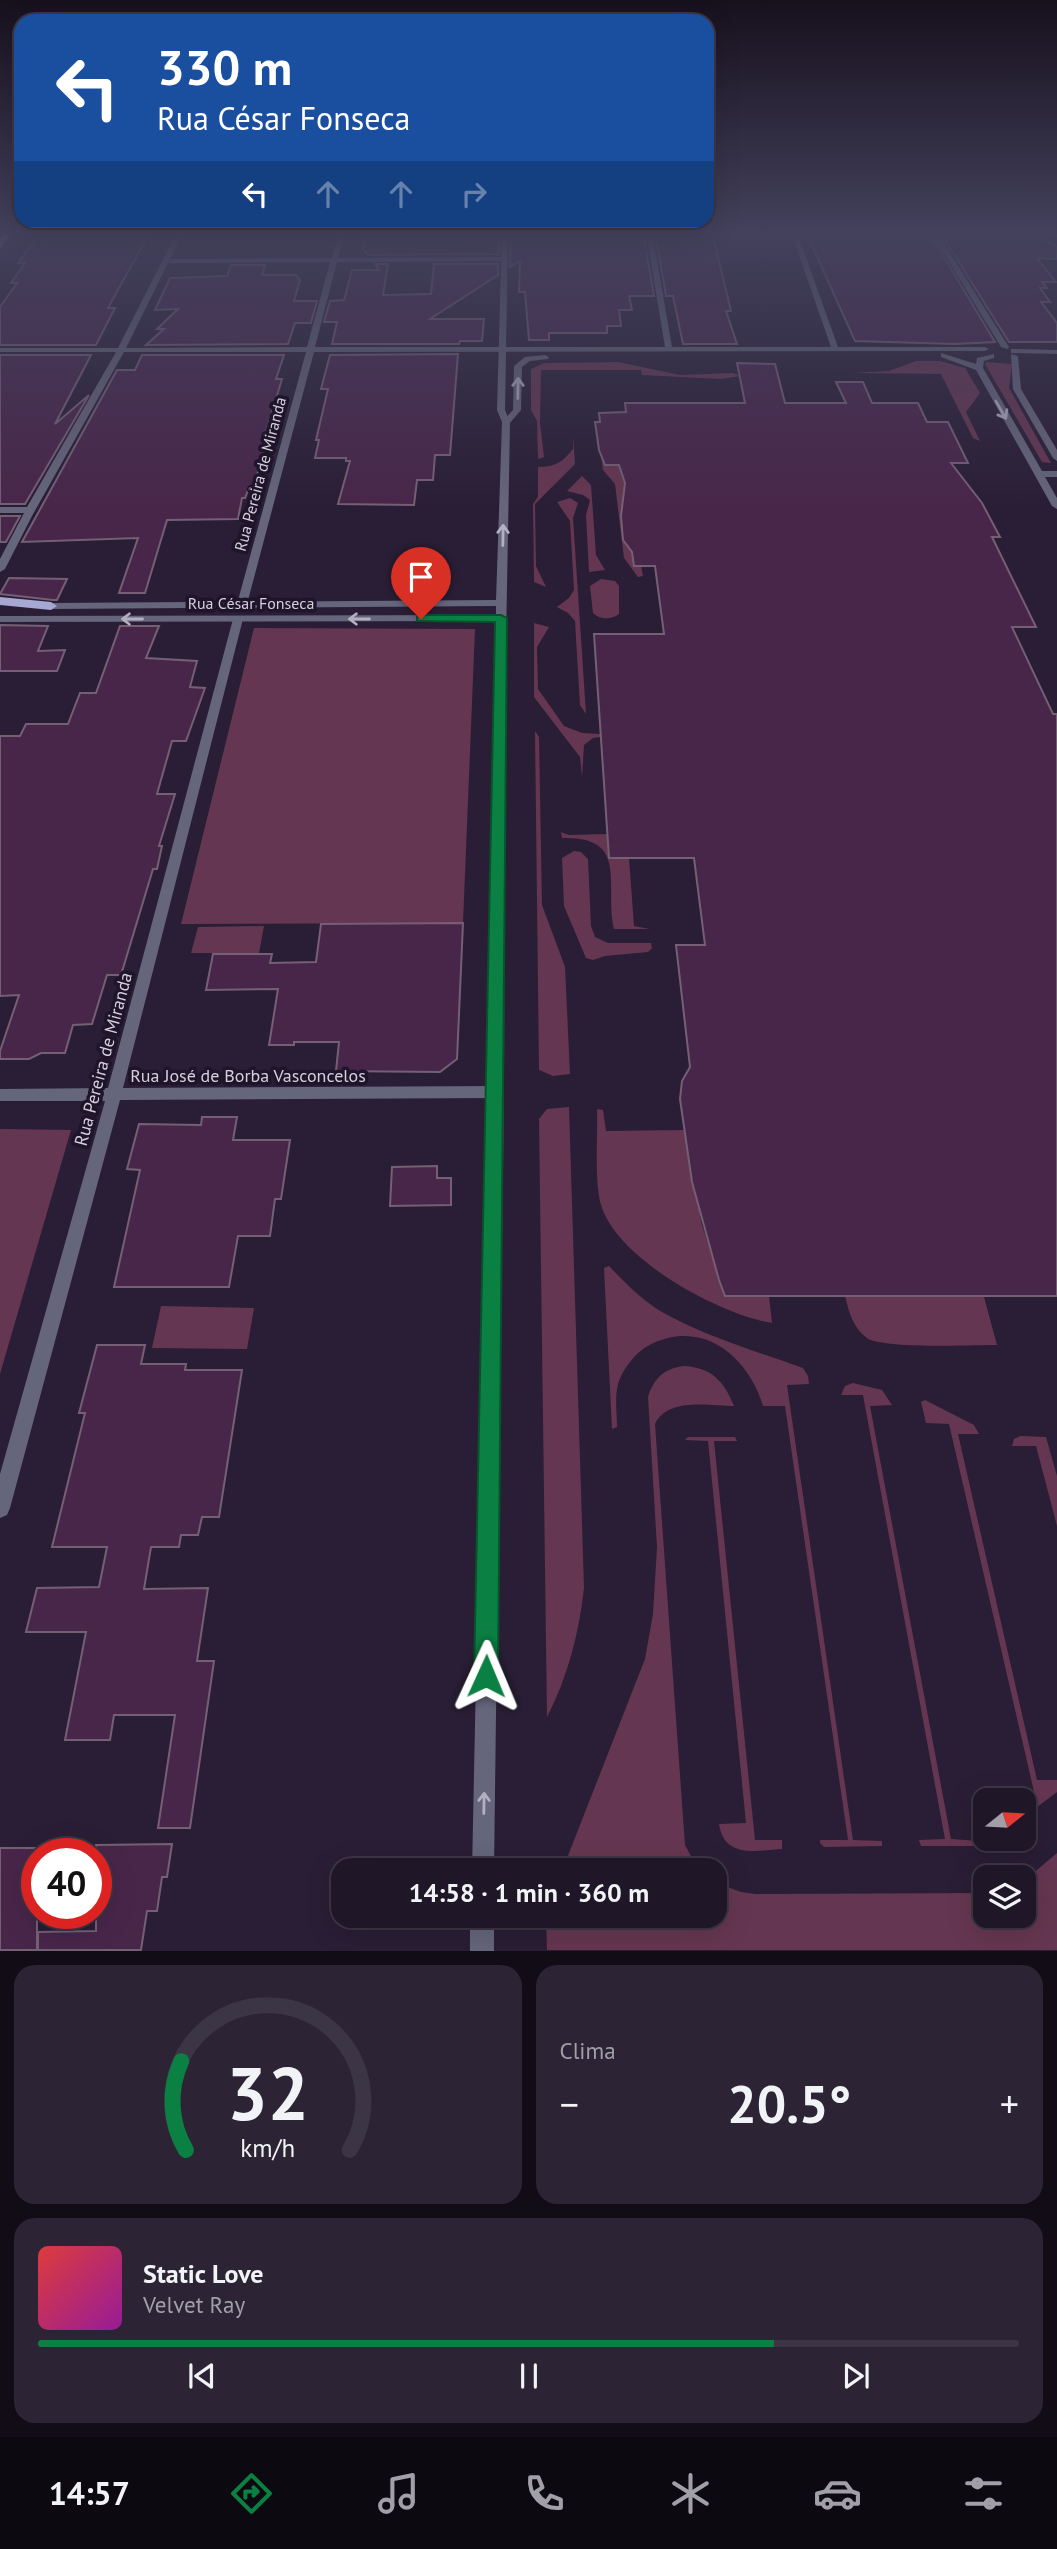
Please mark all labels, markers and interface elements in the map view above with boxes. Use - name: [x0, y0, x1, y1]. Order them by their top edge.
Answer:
- text: 330 m: [157, 35, 292, 99]
- icon: left: [42, 42, 133, 133]
- text: Rua César Fonseca: [157, 97, 410, 139]
- icon: left: [236, 175, 274, 213]
- icon: ahead: [309, 175, 347, 213]
- icon: ahead: [382, 175, 420, 213]
- icon: right: [455, 175, 493, 213]
- one-way arrow: [511, 376, 524, 399]
- street label: Rua Pereira de Miranda: [230, 395, 290, 553]
- one-way arrow: [995, 400, 1009, 420]
- one-way arrow: [496, 523, 510, 546]
- pin: [391, 547, 451, 619]
- icon: arrive: [402, 558, 440, 596]
- street label: Rua César Fonseca: [188, 593, 314, 613]
- one-way arrow: [121, 612, 144, 626]
- one-way arrow: [348, 612, 371, 626]
- street label: Rua Pereira de Miranda: [69, 970, 137, 1148]
- street label: Rua José de Borba Vasconcelos: [130, 1064, 366, 1087]
- position arrow: [449, 1639, 523, 1713]
- north arrow: [973, 1788, 1036, 1852]
- map controls: [973, 1788, 1036, 1928]
- one-way arrow: [477, 1791, 491, 1814]
- speed limit sign: 40: [21, 1838, 112, 1929]
- button: layers: [973, 1865, 1036, 1928]
- text: 14:58 · 1 min · 360 m: [409, 1876, 649, 1909]
- text: Clima: [560, 2036, 616, 2065]
- text: 32: [226, 2047, 309, 2141]
- text: 20.5°: [727, 2070, 851, 2137]
- text: −: [560, 2079, 579, 2128]
- text: +: [1000, 2079, 1019, 2128]
- text: km/h: [240, 2132, 295, 2164]
- text: Static Love: [143, 2257, 264, 2290]
- text: Velvet Ray: [143, 2290, 245, 2319]
- icon: previous: [183, 2357, 221, 2395]
- icon: pause: [510, 2357, 548, 2395]
- icon: next: [837, 2357, 875, 2395]
- icon: directions: [227, 2469, 276, 2518]
- icon: music: [374, 2469, 423, 2518]
- icon: phone: [520, 2469, 569, 2518]
- icon: climate: [666, 2469, 715, 2518]
- icon: car: [813, 2469, 862, 2518]
- icon: filters: [959, 2469, 1008, 2518]
- text: 14:57: [49, 2472, 130, 2514]

